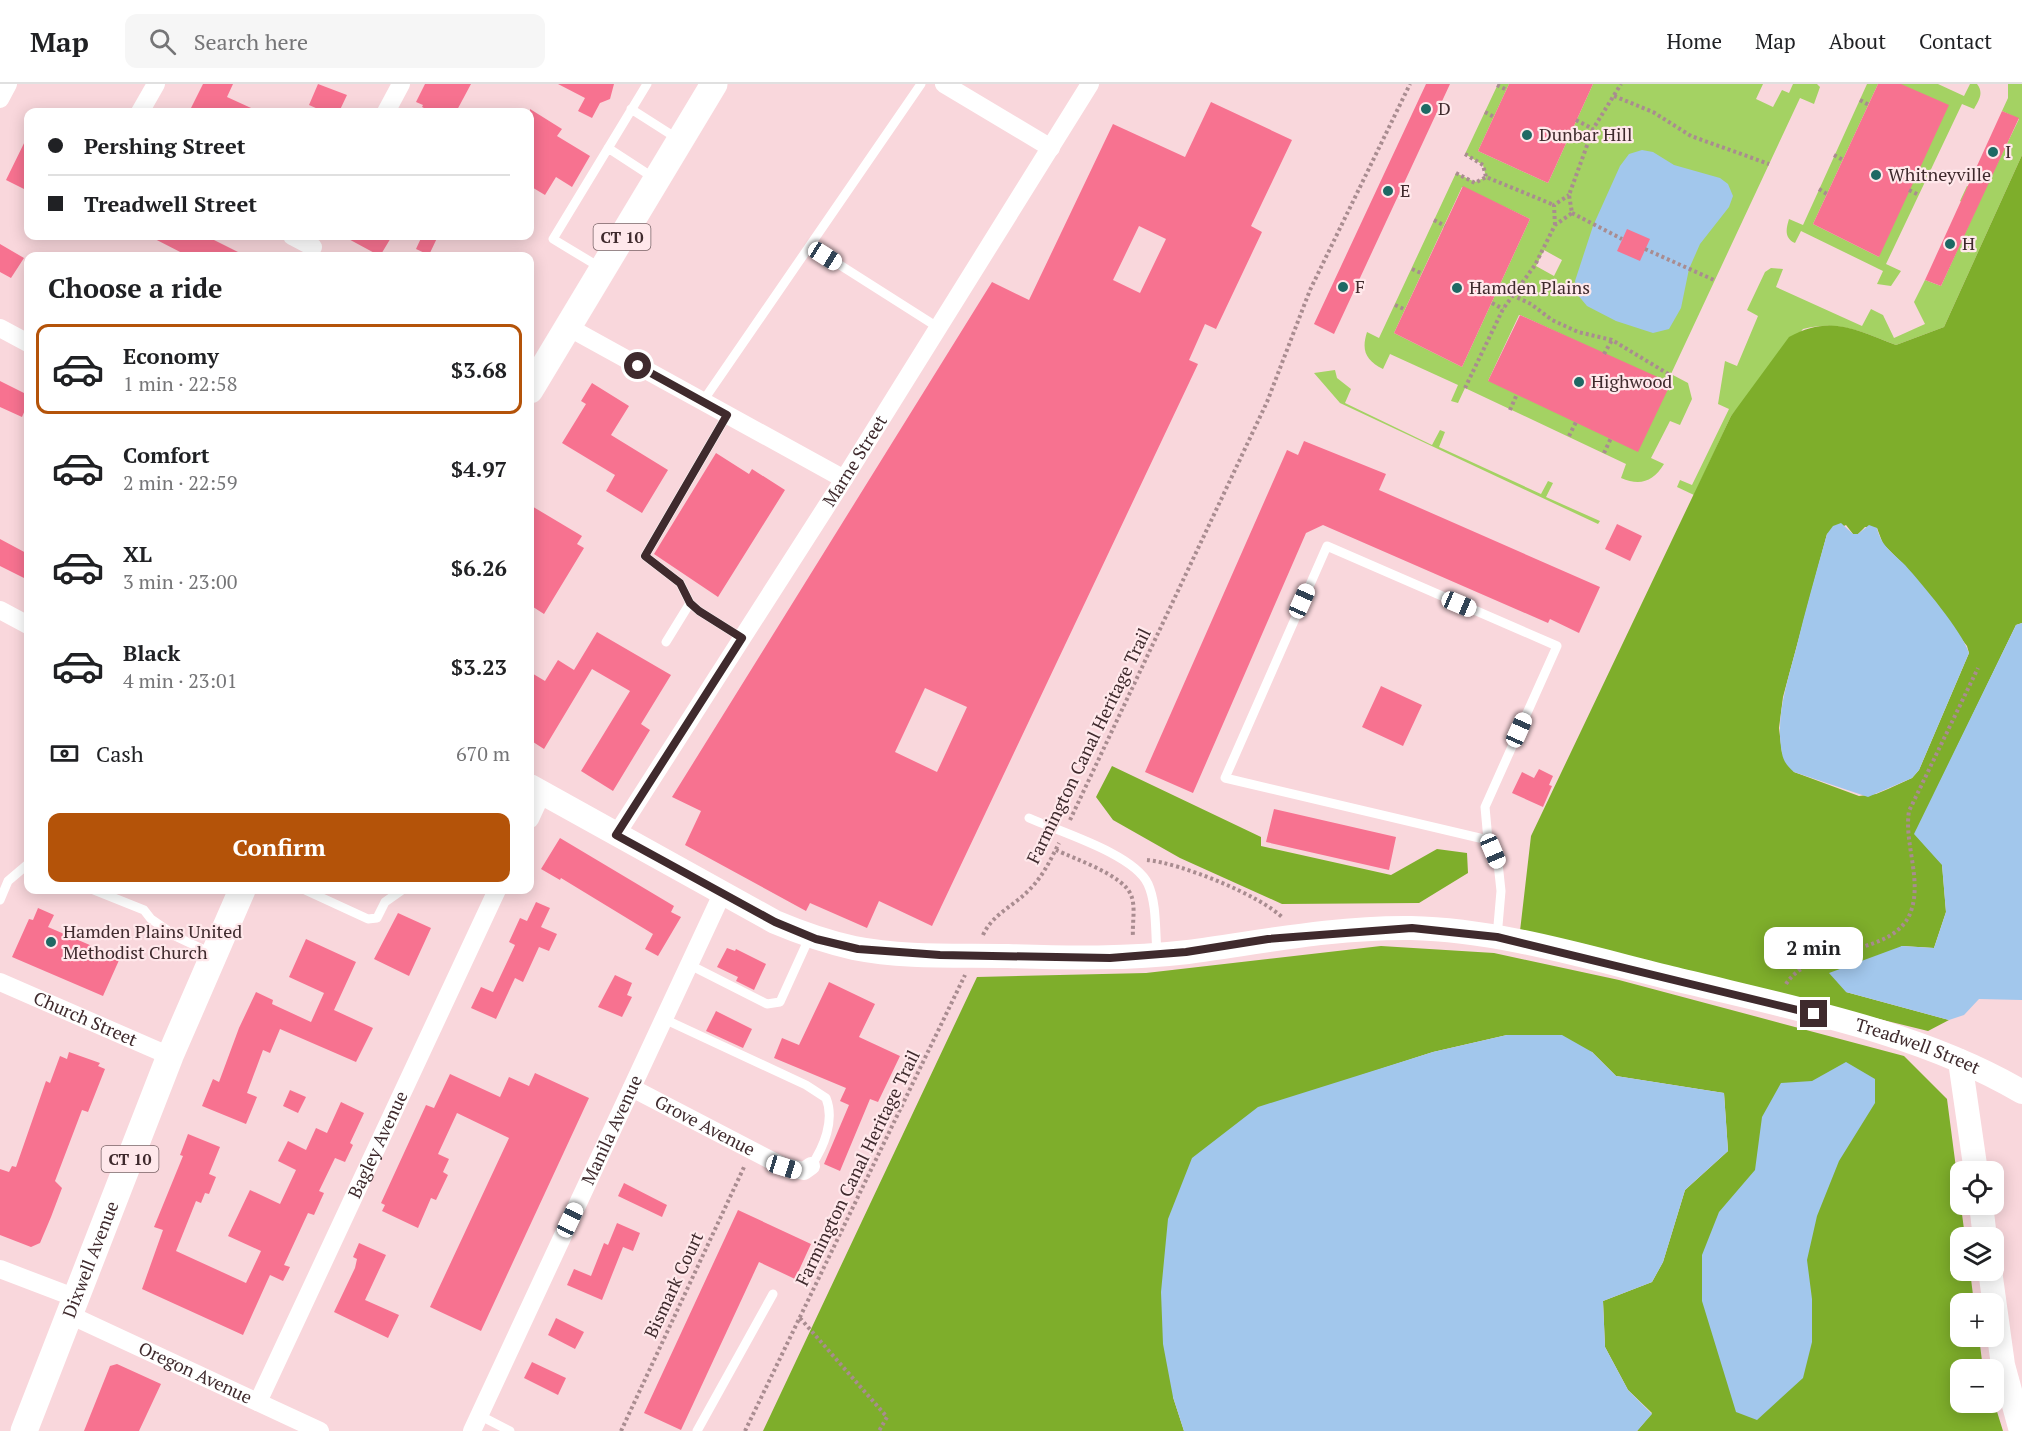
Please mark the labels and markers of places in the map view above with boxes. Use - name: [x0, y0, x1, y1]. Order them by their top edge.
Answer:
- place label: D: [1438, 96, 1451, 120]
- marker: D: [1419, 102, 1433, 116]
- place label: Dunbar Hill: [1539, 122, 1632, 146]
- marker: Dunbar Hill: [1520, 128, 1534, 142]
- place label: I: [2005, 139, 2011, 163]
- marker: I: [1986, 145, 2000, 159]
- place label: Whitneyville: [1888, 162, 1991, 186]
- marker: Whitneyville: [1869, 168, 1883, 182]
- place label: E: [1400, 178, 1410, 202]
- marker: E: [1381, 184, 1395, 198]
- place label: H: [1962, 231, 1975, 255]
- marker: H: [1943, 237, 1957, 251]
- place label: F: [1355, 274, 1365, 298]
- place label: Hamden Plains: [1469, 275, 1590, 299]
- marker: F: [1336, 280, 1350, 294]
- marker: Hamden Plains: [1450, 281, 1464, 295]
- place label: Highwood: [1591, 369, 1672, 393]
- marker: Highwood: [1572, 375, 1586, 389]
- place label: Hamden Plains United Methodist Church: [63, 919, 242, 964]
- marker: Hamden Plains United Methodist Church: [44, 935, 58, 949]

